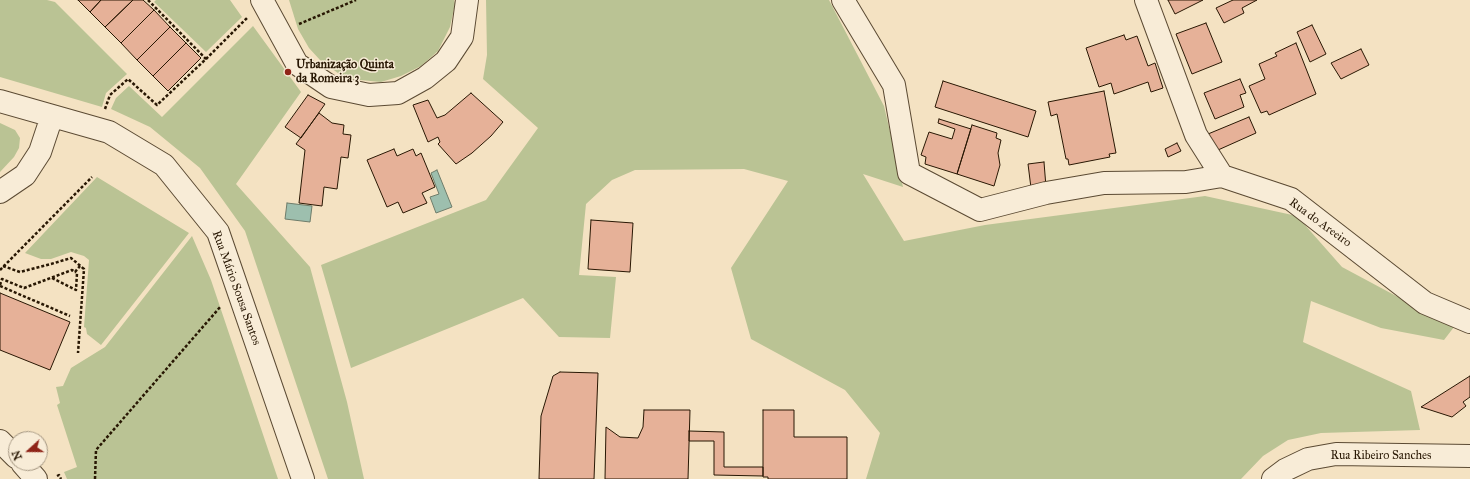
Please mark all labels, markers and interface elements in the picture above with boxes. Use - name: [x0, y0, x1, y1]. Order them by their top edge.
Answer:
- place label: Urbanização Quinta da Romeira 3: [296, 58, 394, 86]
- marker: Urbanização Quinta da Romeira 3: [283, 67, 293, 77]
- street label: Rua do Areeiro: [1286, 196, 1354, 250]
- street label: Rua Mário Sousa Santos: [209, 229, 263, 347]
- north arrow: [8, 431, 48, 471]
- text: N: [10, 448, 25, 462]
- street label: Rua Ribeiro Sanches: [1331, 449, 1431, 463]

